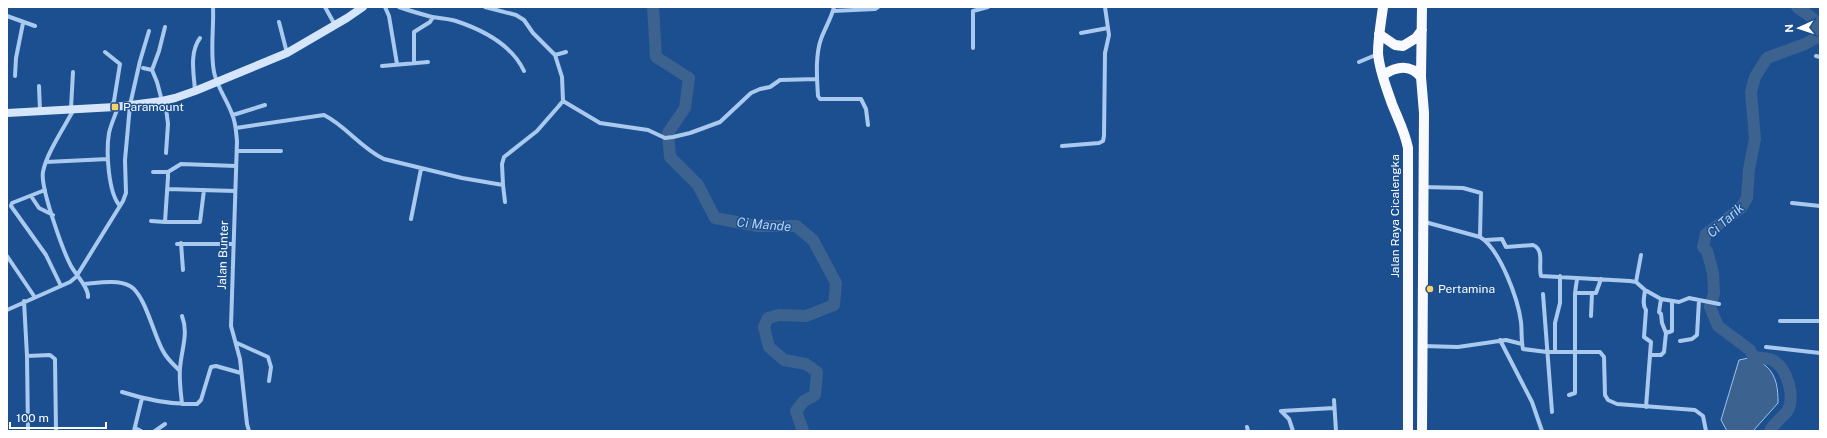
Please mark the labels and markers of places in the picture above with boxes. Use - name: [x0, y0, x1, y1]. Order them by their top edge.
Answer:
- place label: Paramount: [123, 100, 184, 114]
- marker: Paramount: [110, 102, 120, 112]
- place label: Pertamina: [1438, 282, 1495, 296]
- marker: Pertamina: [1425, 284, 1435, 294]

